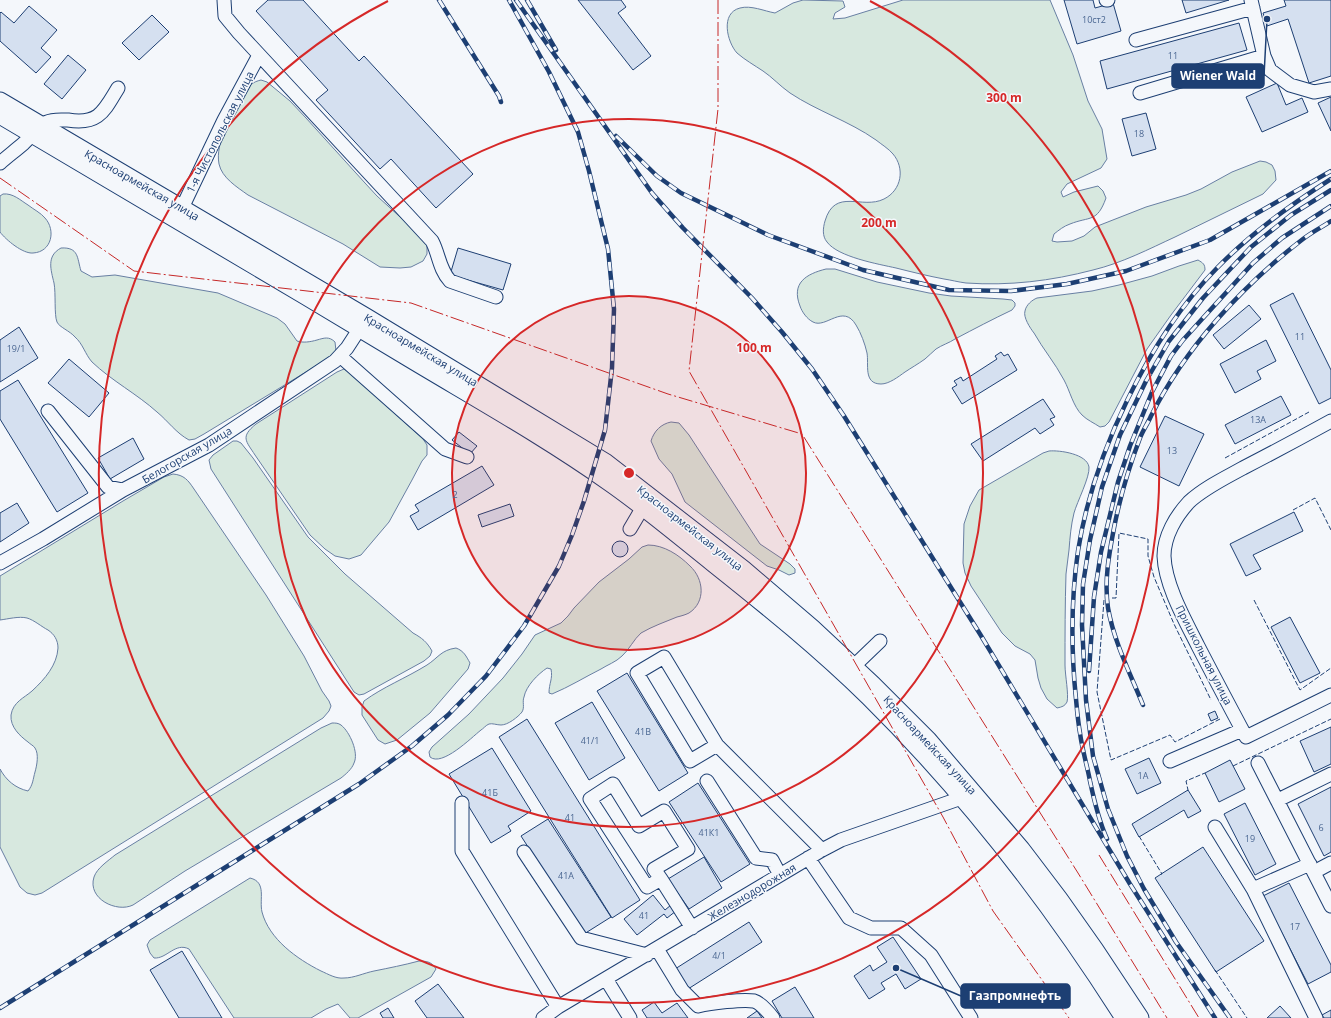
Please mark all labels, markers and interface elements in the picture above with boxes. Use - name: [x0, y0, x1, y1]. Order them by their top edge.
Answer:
- house number: 10ст2: [1082, 13, 1106, 26]
- house number: 11: [1168, 49, 1178, 62]
- callout: Wiener Wald: [1172, 64, 1264, 88]
- text: Wiener Wald: [1180, 67, 1256, 84]
- street label: 1-я Чистопольская улица: [182, 68, 257, 195]
- text: 300 m: [986, 89, 1022, 106]
- house number: 18: [1134, 127, 1144, 140]
- street label: Красноармейская улица: [82, 145, 202, 224]
- text: 200 m: [861, 214, 897, 231]
- street label: Красноармейская улица: [362, 310, 481, 390]
- house number: 11: [1295, 330, 1305, 343]
- text: 100 m: [736, 339, 772, 356]
- house number: 19/1: [7, 342, 25, 355]
- house number: 13А: [1250, 413, 1266, 426]
- street label: Белогорская улица: [139, 423, 235, 486]
- house number: 13: [1167, 444, 1177, 457]
- centre of rings: [622, 466, 636, 480]
- street label: Красноармейская улица: [634, 482, 746, 574]
- house number: 2: [452, 488, 458, 501]
- street label: Пришкольная улица: [1173, 602, 1236, 707]
- street label: Красноармейская улица: [880, 692, 980, 797]
- house number: 41В: [635, 725, 651, 738]
- house number: 41/1: [581, 734, 599, 747]
- house number: 1А: [1138, 769, 1149, 782]
- house number: 41Б: [482, 786, 498, 799]
- house number: 41: [565, 811, 575, 824]
- house number: 6: [1318, 821, 1324, 834]
- house number: 41К1: [699, 826, 719, 839]
- house number: 19: [1245, 832, 1255, 845]
- street label: Железнодорожная: [705, 859, 799, 924]
- house number: 41А: [558, 869, 574, 882]
- house number: 41: [639, 909, 649, 922]
- house number: 17: [1290, 920, 1300, 933]
- house number: 4/1: [712, 949, 726, 962]
- callout: Газпромнефть: [961, 984, 1070, 1008]
- text: Газпромнефть: [969, 987, 1061, 1004]

